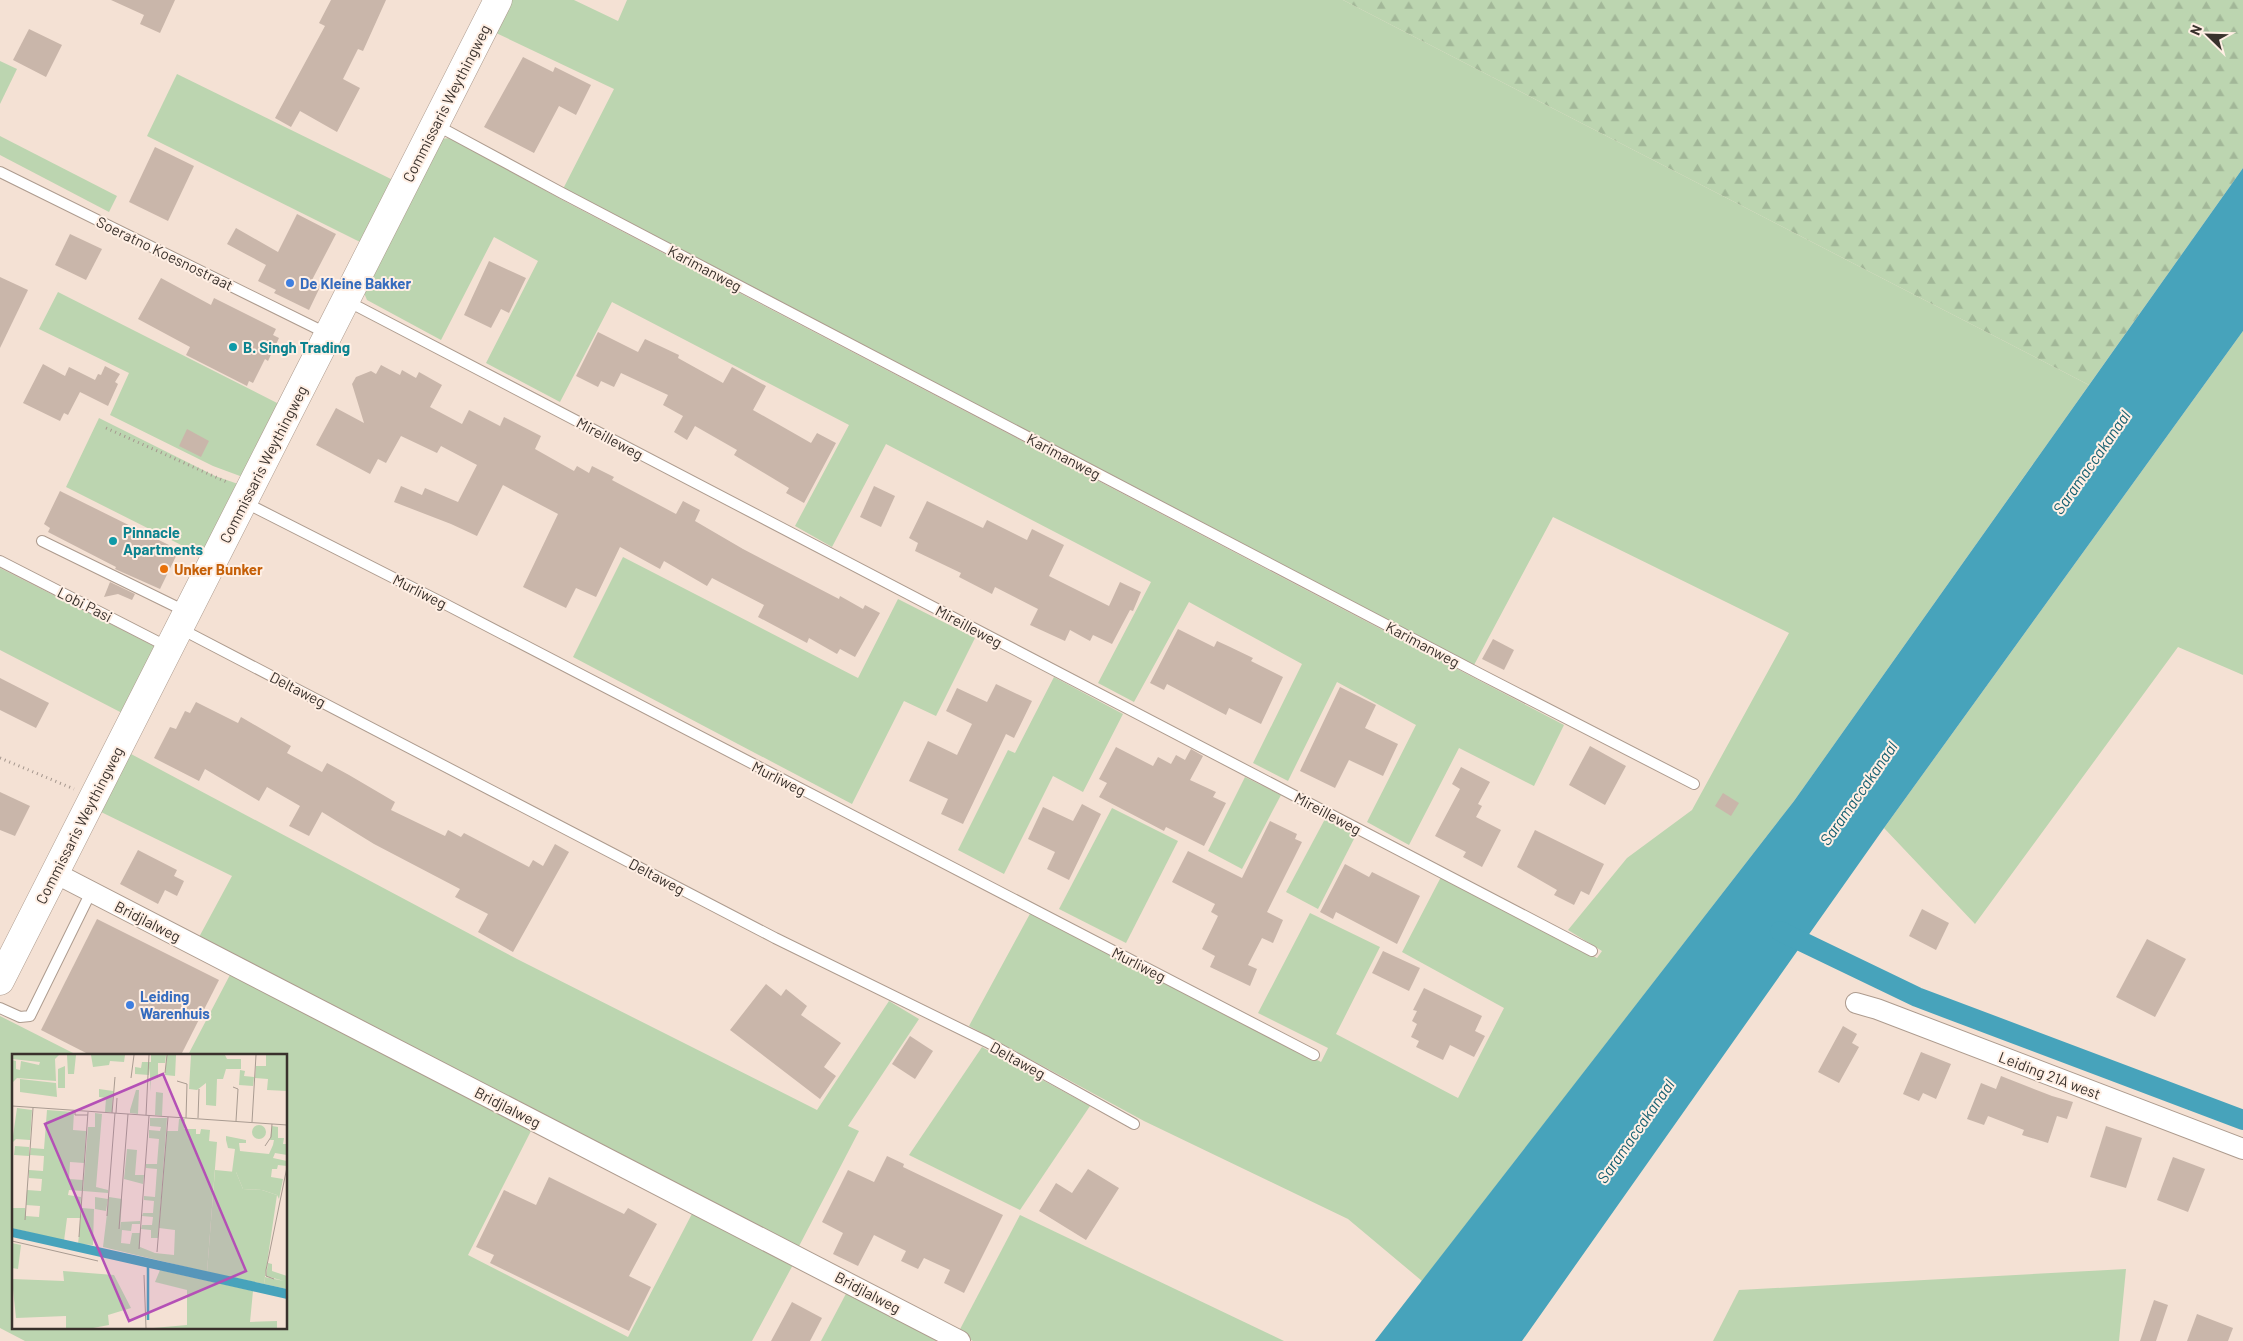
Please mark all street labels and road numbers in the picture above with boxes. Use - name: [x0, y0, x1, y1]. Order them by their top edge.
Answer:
- street label: Commissaris Weythingweg: [398, 21, 494, 185]
- street label: Soeratno Koesnostraat: [94, 212, 236, 294]
- street label: Karimanweg: [665, 241, 745, 295]
- street label: Commissaris Weythingweg: [215, 382, 311, 546]
- street label: Mireilleweg: [574, 413, 646, 463]
- street label: Karimanweg: [1024, 429, 1104, 483]
- street label: Murliweg: [390, 570, 450, 612]
- street label: Lobi Pasi: [55, 583, 115, 625]
- street label: Mireilleweg: [933, 601, 1005, 651]
- street label: Karimanweg: [1383, 617, 1463, 671]
- street label: Deltaweg: [267, 667, 329, 711]
- street label: Commissaris Weythingweg: [31, 743, 127, 907]
- street label: Murliweg: [749, 757, 809, 799]
- street label: Mireilleweg: [1292, 788, 1364, 838]
- street label: Deltaweg: [626, 854, 688, 898]
- street label: Bridjlalweg: [112, 897, 184, 945]
- street label: Murliweg: [1109, 943, 1169, 985]
- street label: Deltaweg: [987, 1038, 1049, 1082]
- street label: Leiding 21A west: [1996, 1047, 2104, 1103]
- street label: Bridjlalweg: [472, 1083, 544, 1131]
- street label: Bridjlalweg: [832, 1267, 904, 1317]

